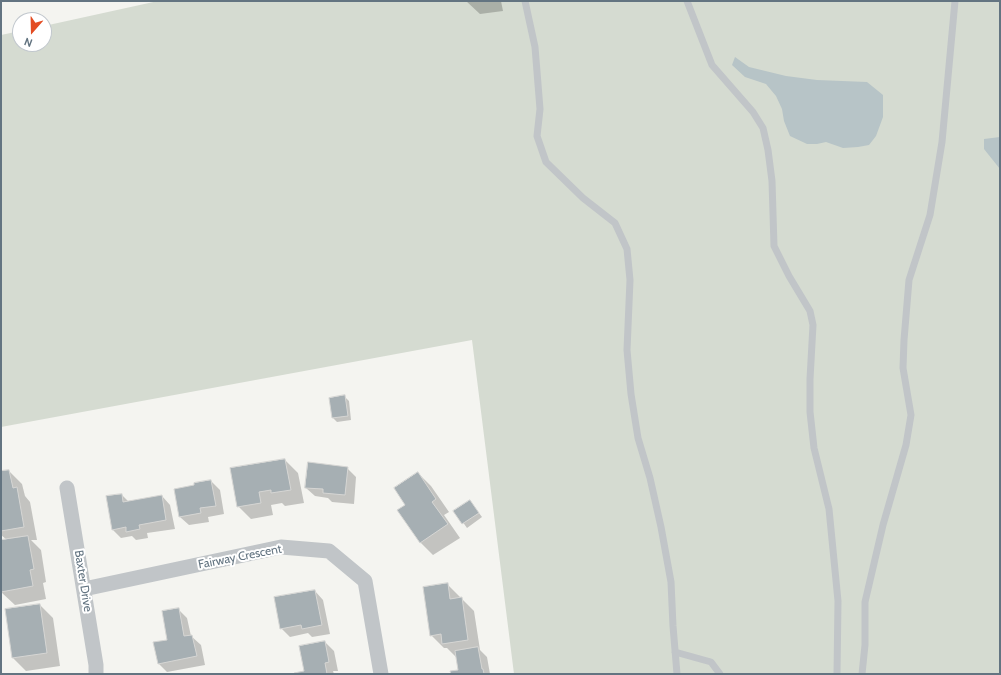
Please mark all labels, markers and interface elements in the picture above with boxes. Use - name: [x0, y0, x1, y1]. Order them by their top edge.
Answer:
- north arrow: [12, 12, 52, 52]
- text: N: [22, 34, 34, 50]
- street label: Fairway Crescent: [197, 542, 283, 572]
- street label: Baxter Drive: [71, 549, 95, 613]

